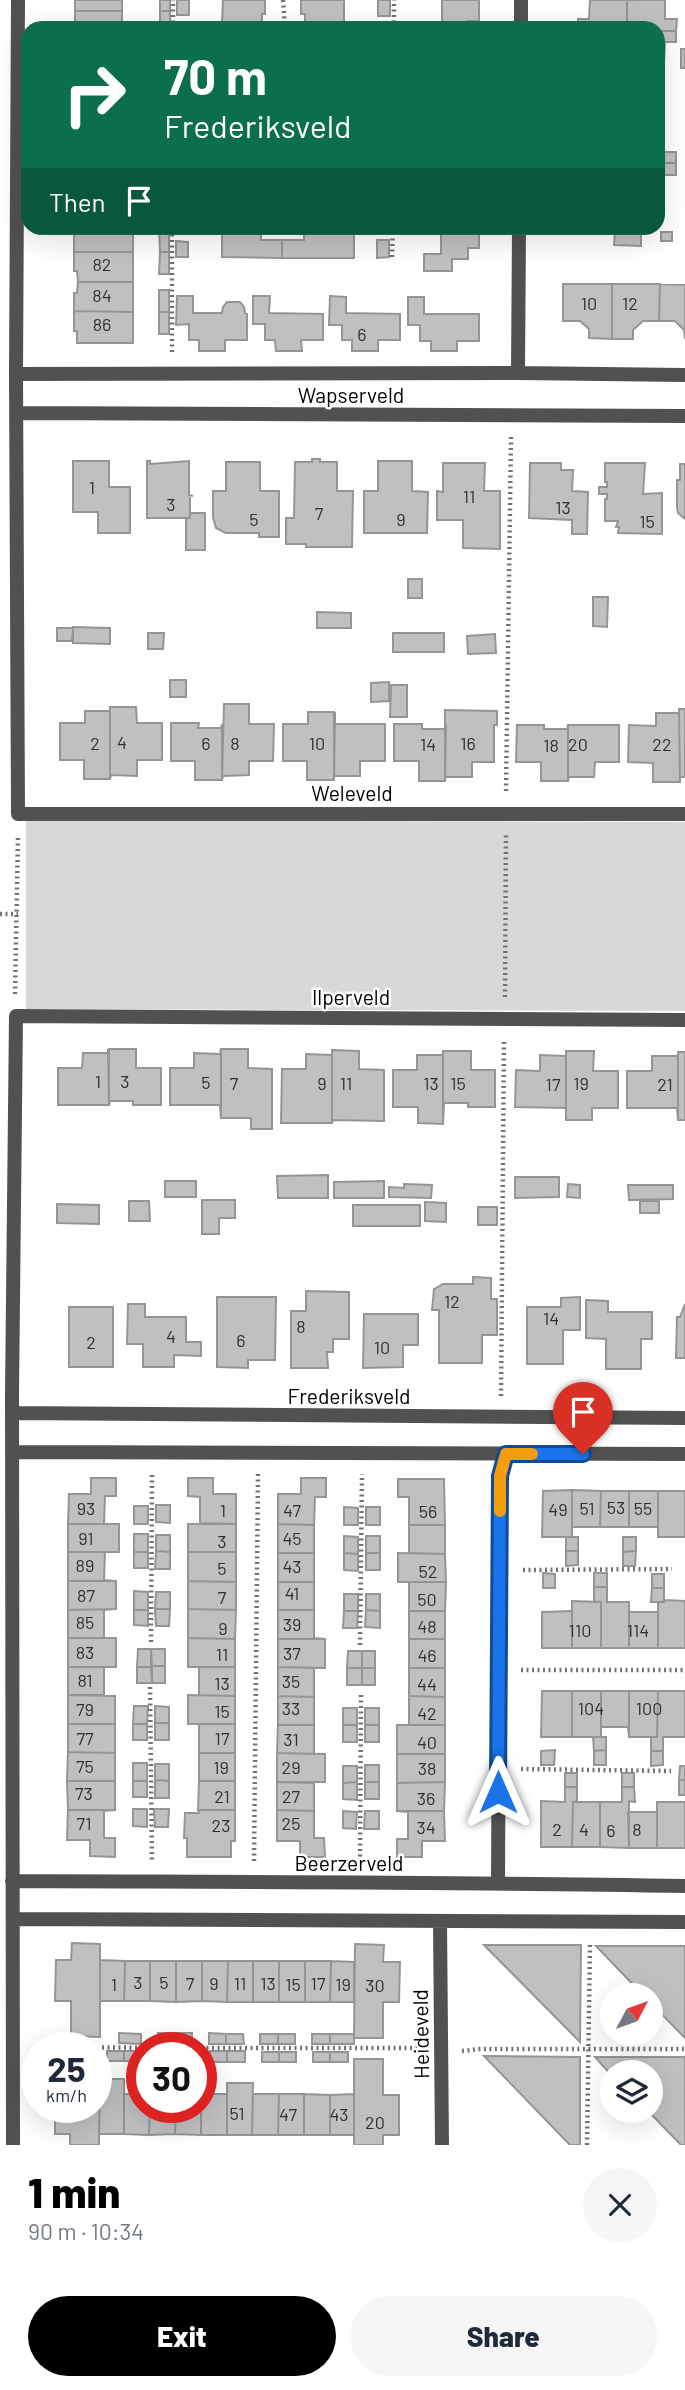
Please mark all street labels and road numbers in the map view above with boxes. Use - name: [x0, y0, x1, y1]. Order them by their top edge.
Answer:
- street label: Wapserveld: [298, 382, 404, 407]
- street label: Weleveld: [311, 780, 393, 805]
- street label: Ilperveld: [312, 984, 390, 1009]
- street label: Frederiksveld: [287, 1383, 411, 1408]
- street label: Beerzerveld: [294, 1850, 404, 1875]
- street label: Heideveld: [407, 1989, 433, 2079]

